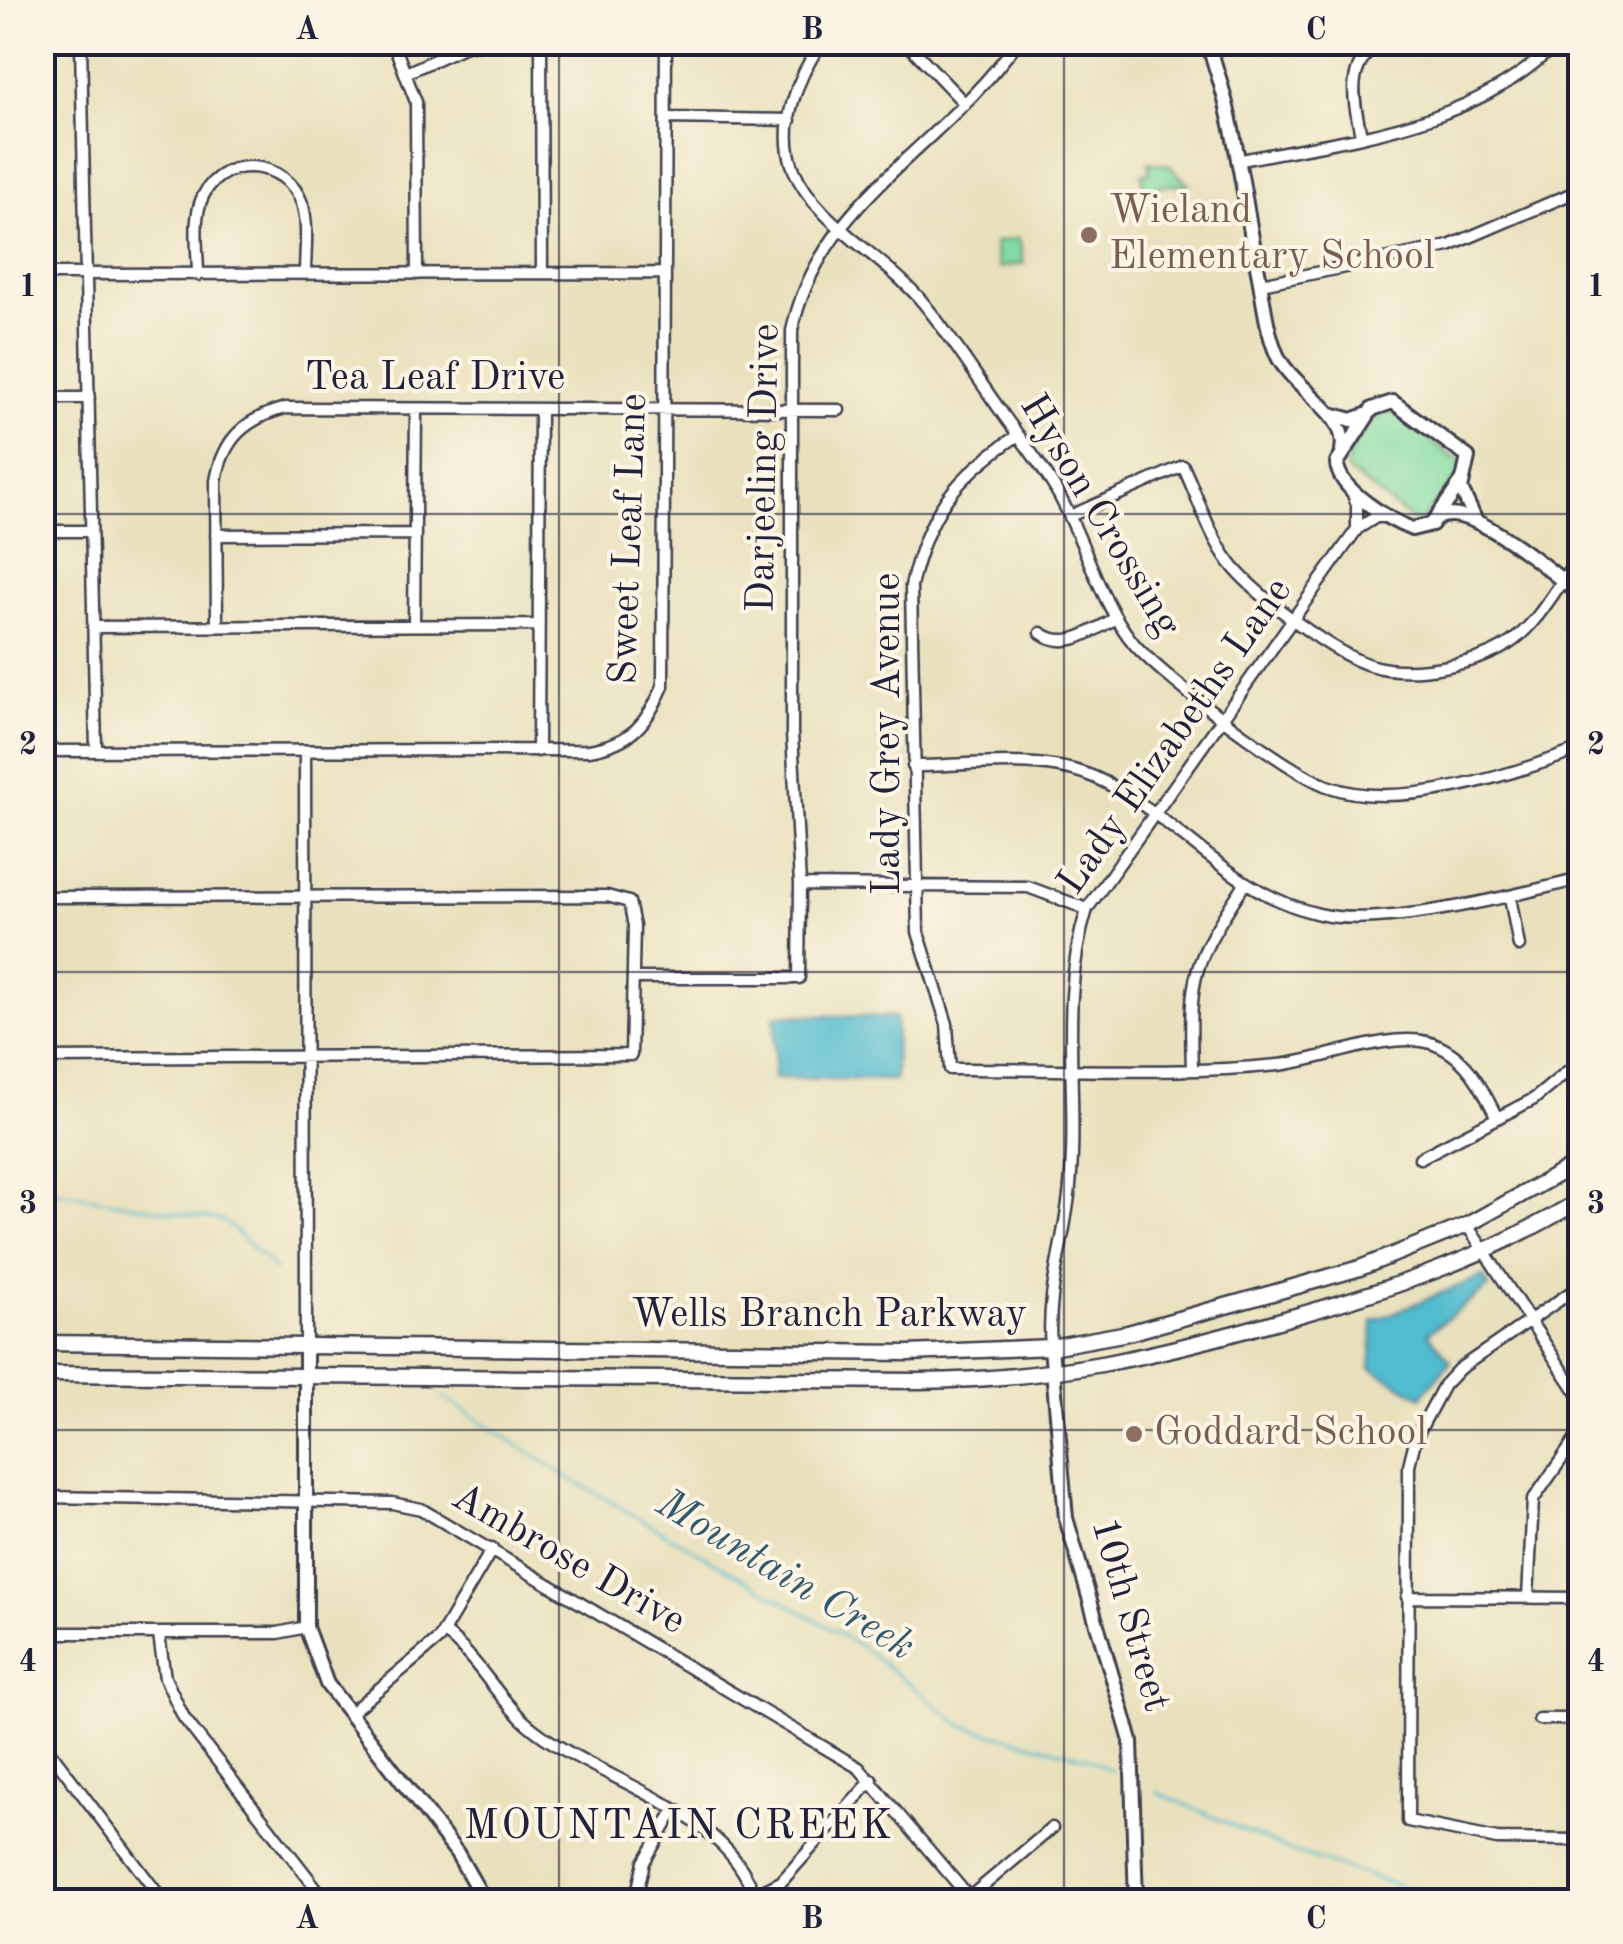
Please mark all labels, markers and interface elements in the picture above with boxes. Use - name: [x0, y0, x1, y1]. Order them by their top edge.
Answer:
- text: A: [295, 15, 319, 47]
- text: B: [801, 15, 823, 47]
- text: C: [1305, 15, 1327, 47]
- place label: Wieland Elementary School: [1109, 192, 1435, 278]
- marker: Wieland Elementary School: [1078, 224, 1100, 246]
- text: 1: [19, 272, 37, 304]
- text: 1: [1587, 272, 1605, 304]
- street label: Darjeeling Drive: [742, 323, 788, 613]
- street label: Tea Leaf Drive: [305, 359, 565, 399]
- street label: Hyson Crossing: [1011, 388, 1187, 644]
- street label: Sweet Leaf Lane: [605, 392, 655, 686]
- street label: Lady Elizabeths Lane: [1052, 571, 1300, 903]
- street label: Lady Grey Avenue: [869, 573, 909, 895]
- text: 2: [19, 730, 37, 762]
- text: 2: [1587, 730, 1605, 762]
- text: 3: [19, 1189, 37, 1221]
- text: 3: [1587, 1189, 1605, 1221]
- street label: Wells Branch Parkway: [631, 1296, 1027, 1336]
- place label: Goddard School: [1154, 1414, 1427, 1454]
- marker: Goddard School: [1123, 1423, 1145, 1445]
- street label: Ambrose Drive: [445, 1477, 691, 1643]
- water label: Mountain Creek: [648, 1482, 921, 1669]
- street label: 10th Street: [1082, 1514, 1176, 1716]
- text: 4: [19, 1647, 37, 1679]
- text: 4: [1587, 1647, 1605, 1679]
- district label: MOUNTAIN CREEK: [464, 1806, 894, 1848]
- text: A: [295, 1904, 319, 1936]
- text: B: [801, 1904, 823, 1936]
- text: C: [1305, 1904, 1327, 1936]

